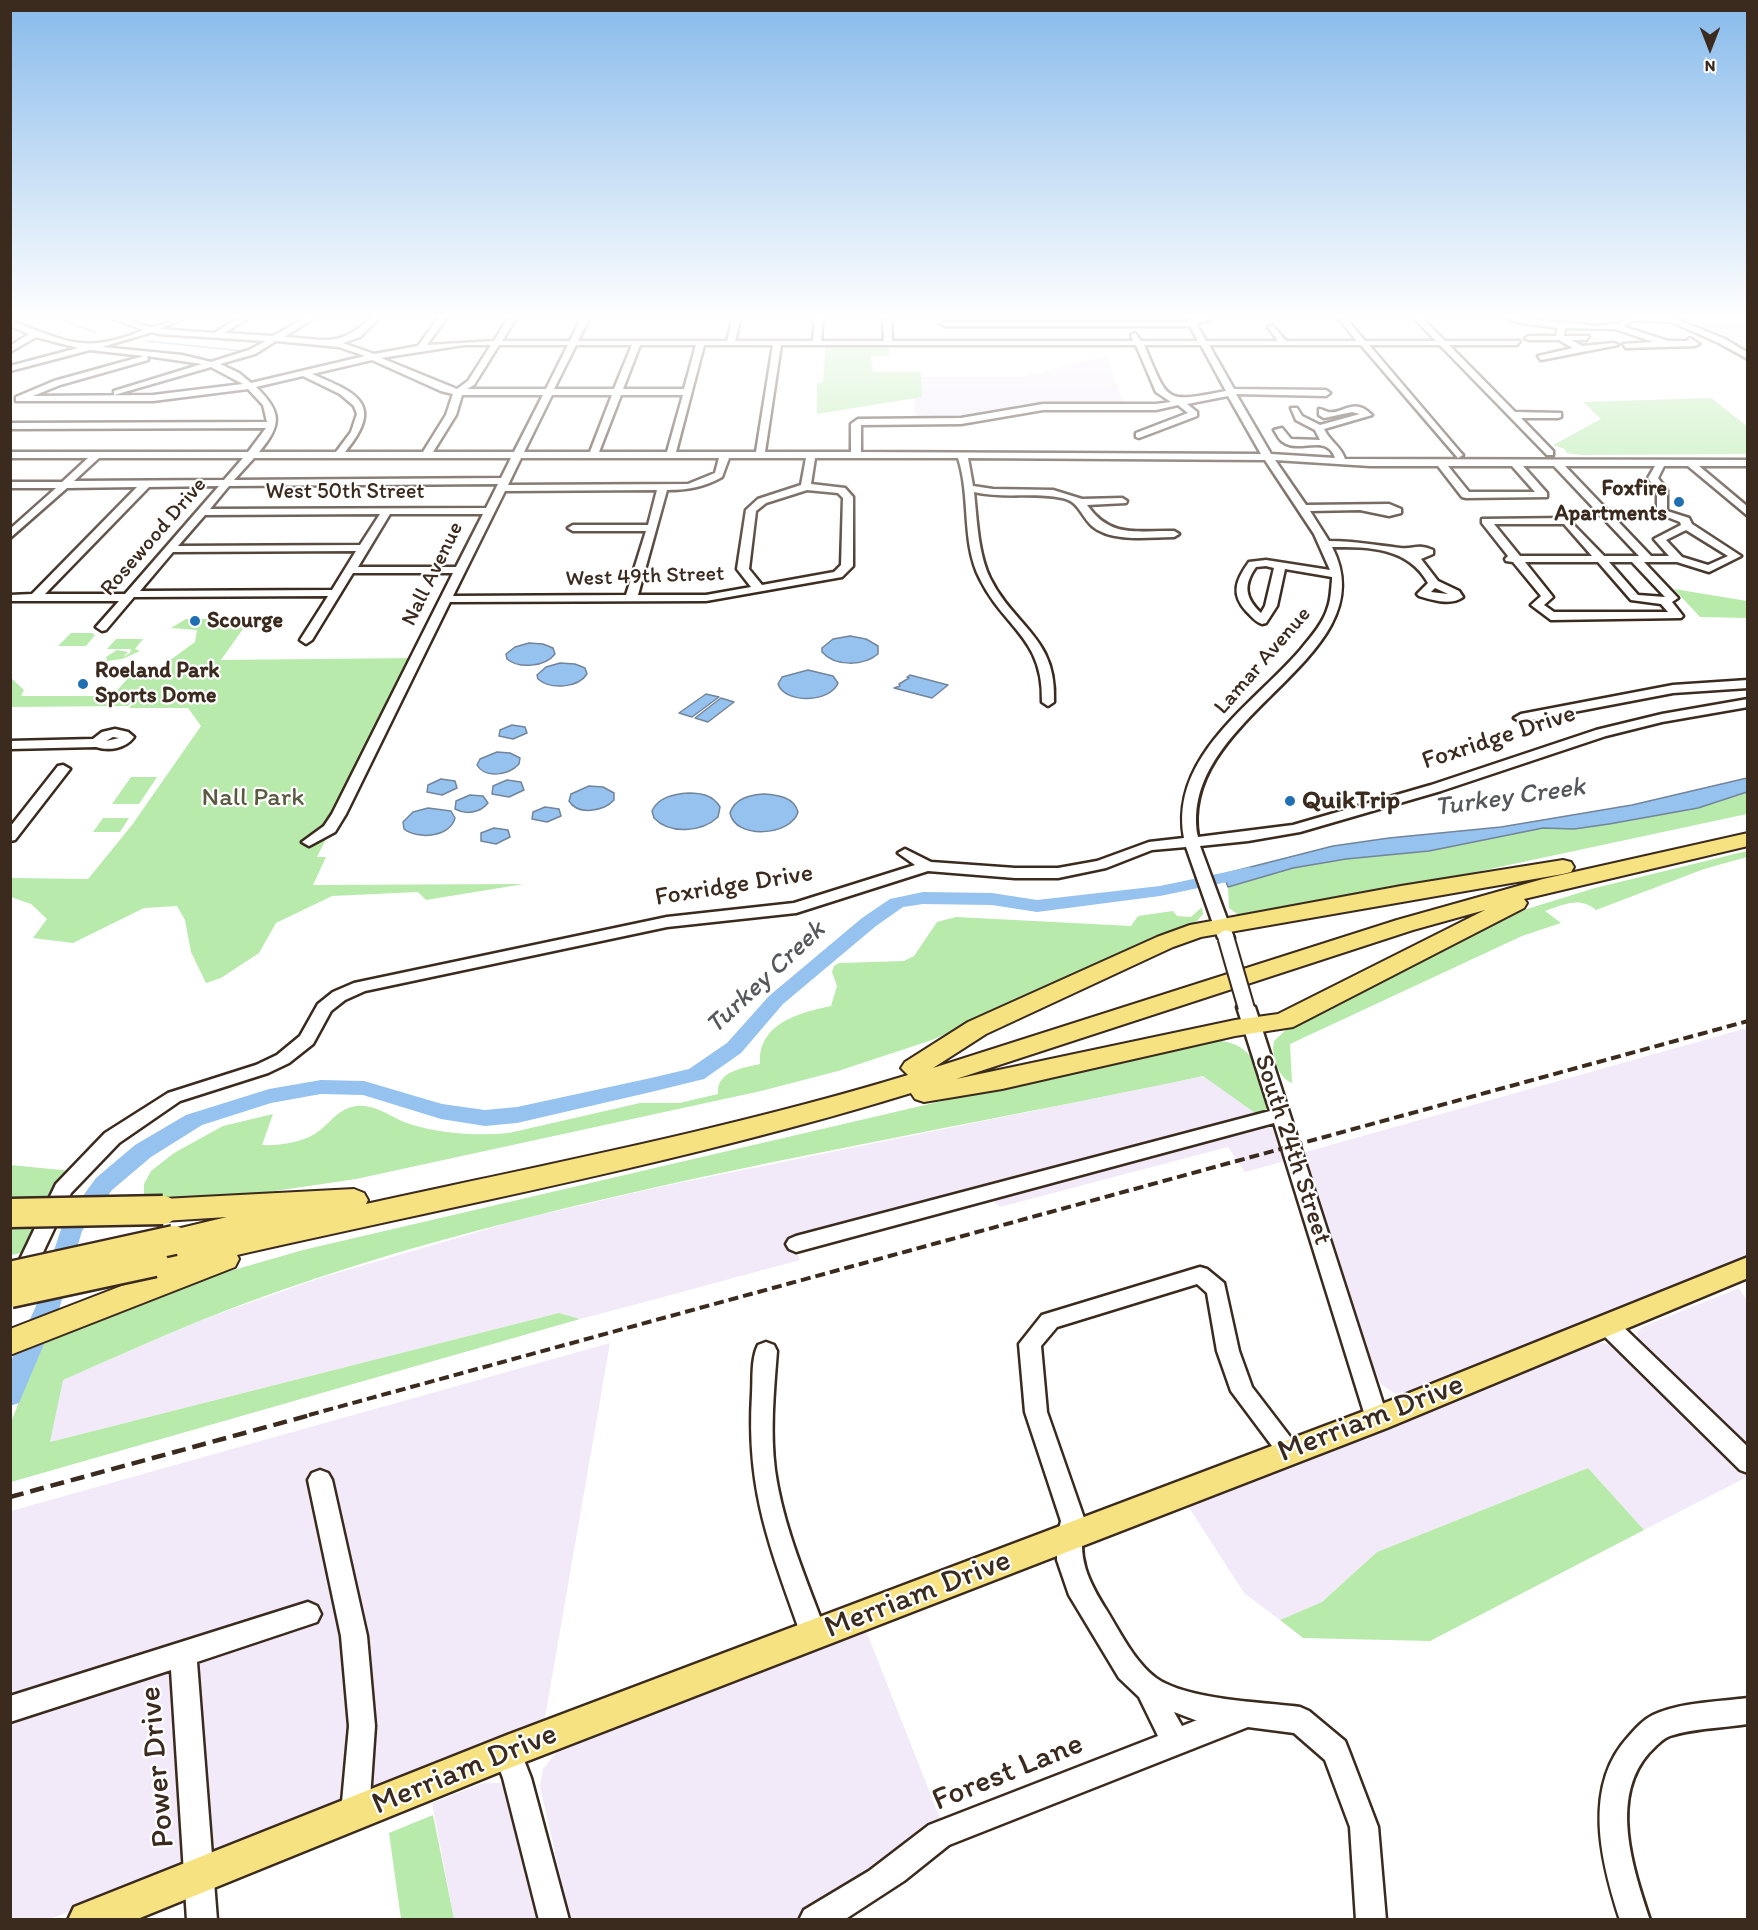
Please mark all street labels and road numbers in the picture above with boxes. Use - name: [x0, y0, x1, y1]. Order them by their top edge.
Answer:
- street label: Rosewood Drive: [95, 472, 213, 602]
- street label: West 50th Street: [265, 479, 425, 505]
- street label: Nall Avenue: [396, 518, 470, 630]
- street label: West 49th Street: [565, 561, 725, 593]
- street label: Lamar Avenue: [1209, 602, 1317, 720]
- street label: Foxridge Drive: [1418, 699, 1580, 777]
- street label: Foxridge Drive: [653, 858, 815, 914]
- street label: South 24th Street: [1247, 1051, 1337, 1249]
- street label: Merriam Drive: [1273, 1366, 1469, 1472]
- street label: Merriam Drive: [820, 1542, 1016, 1648]
- street label: Power Drive: [132, 1685, 184, 1849]
- street label: Merriam Drive: [367, 1715, 563, 1825]
- street label: Forest Lane: [927, 1725, 1089, 1821]

